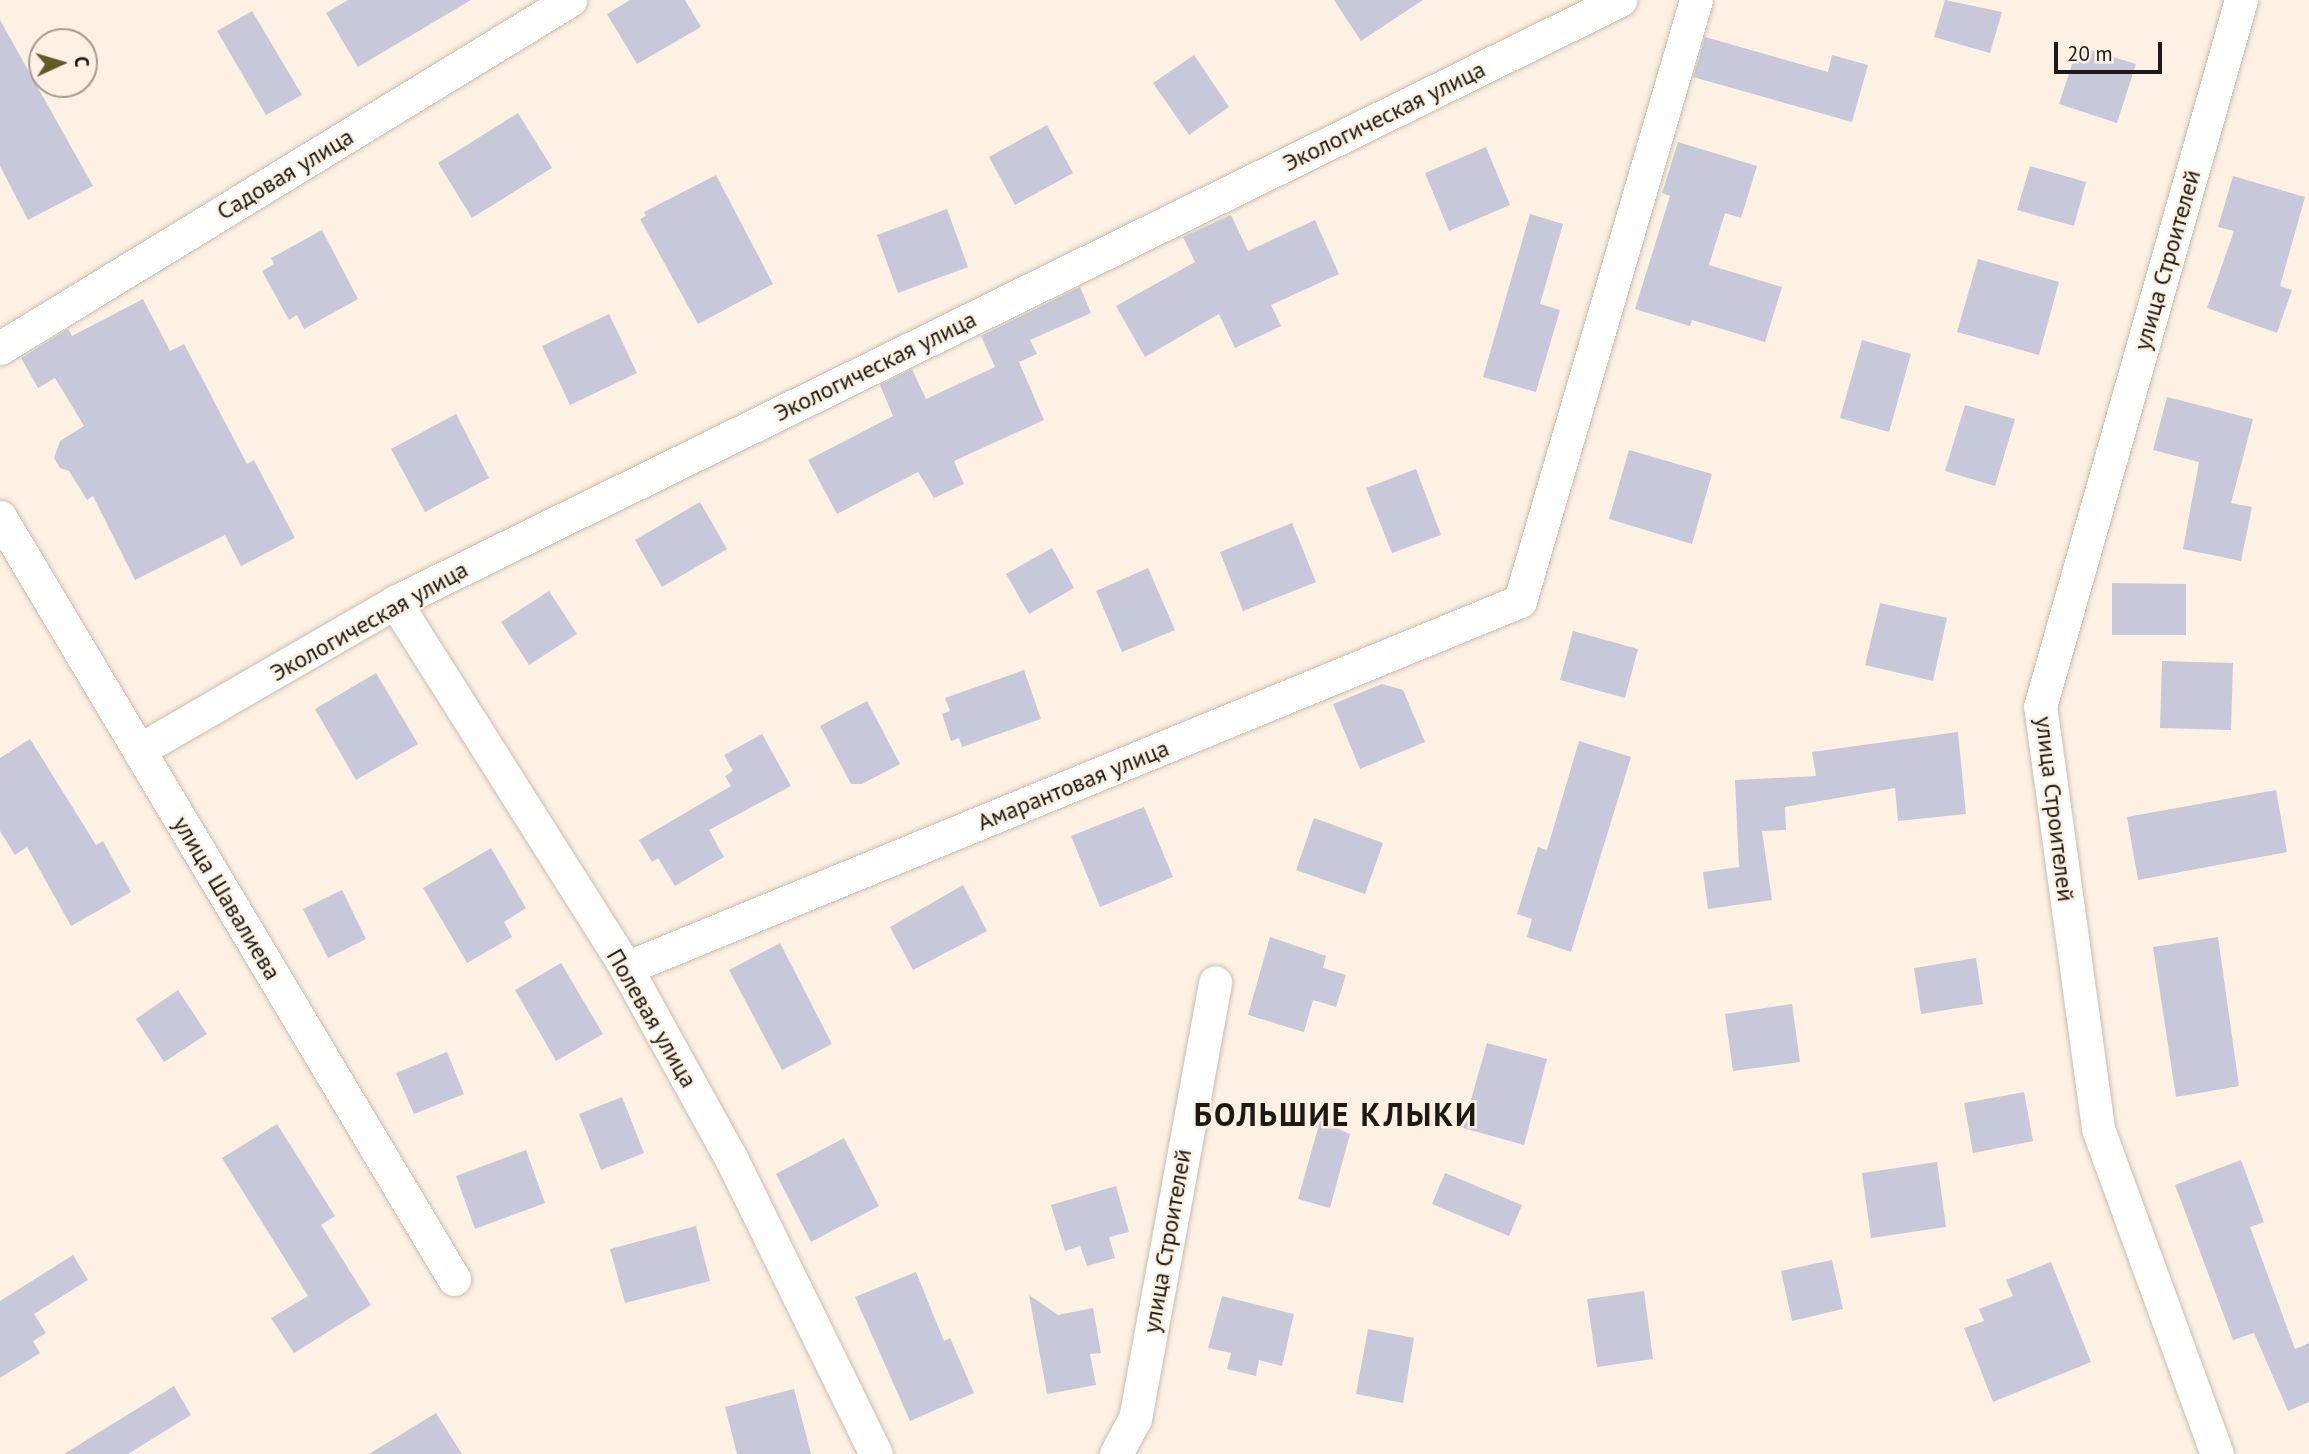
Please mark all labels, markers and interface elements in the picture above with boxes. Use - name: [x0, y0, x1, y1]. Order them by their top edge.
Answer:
- north arrow: [28, 28, 98, 98]
- scale bar: [2057, 28, 2166, 72]
- text: 20 m: [2067, 40, 2113, 67]
- street label: Экологическая улица: [1278, 55, 1490, 177]
- text: С: [70, 56, 94, 68]
- street label: Садовая улица: [211, 122, 359, 226]
- street label: улица Строителей: [2127, 166, 2207, 354]
- street label: Экологическая улица: [769, 305, 981, 427]
- street label: Экологическая улица: [265, 555, 473, 687]
- street label: улица Строителей: [2029, 715, 2081, 903]
- street label: Амарантовая улица: [973, 733, 1173, 837]
- street label: улица Шавалиева: [167, 811, 287, 985]
- street label: Полевая улица: [601, 943, 703, 1093]
- district label: БОЛЬШИЕ КЛЫКИ: [1195, 1095, 1477, 1133]
- street label: улица Строителей: [1137, 1147, 1197, 1335]

